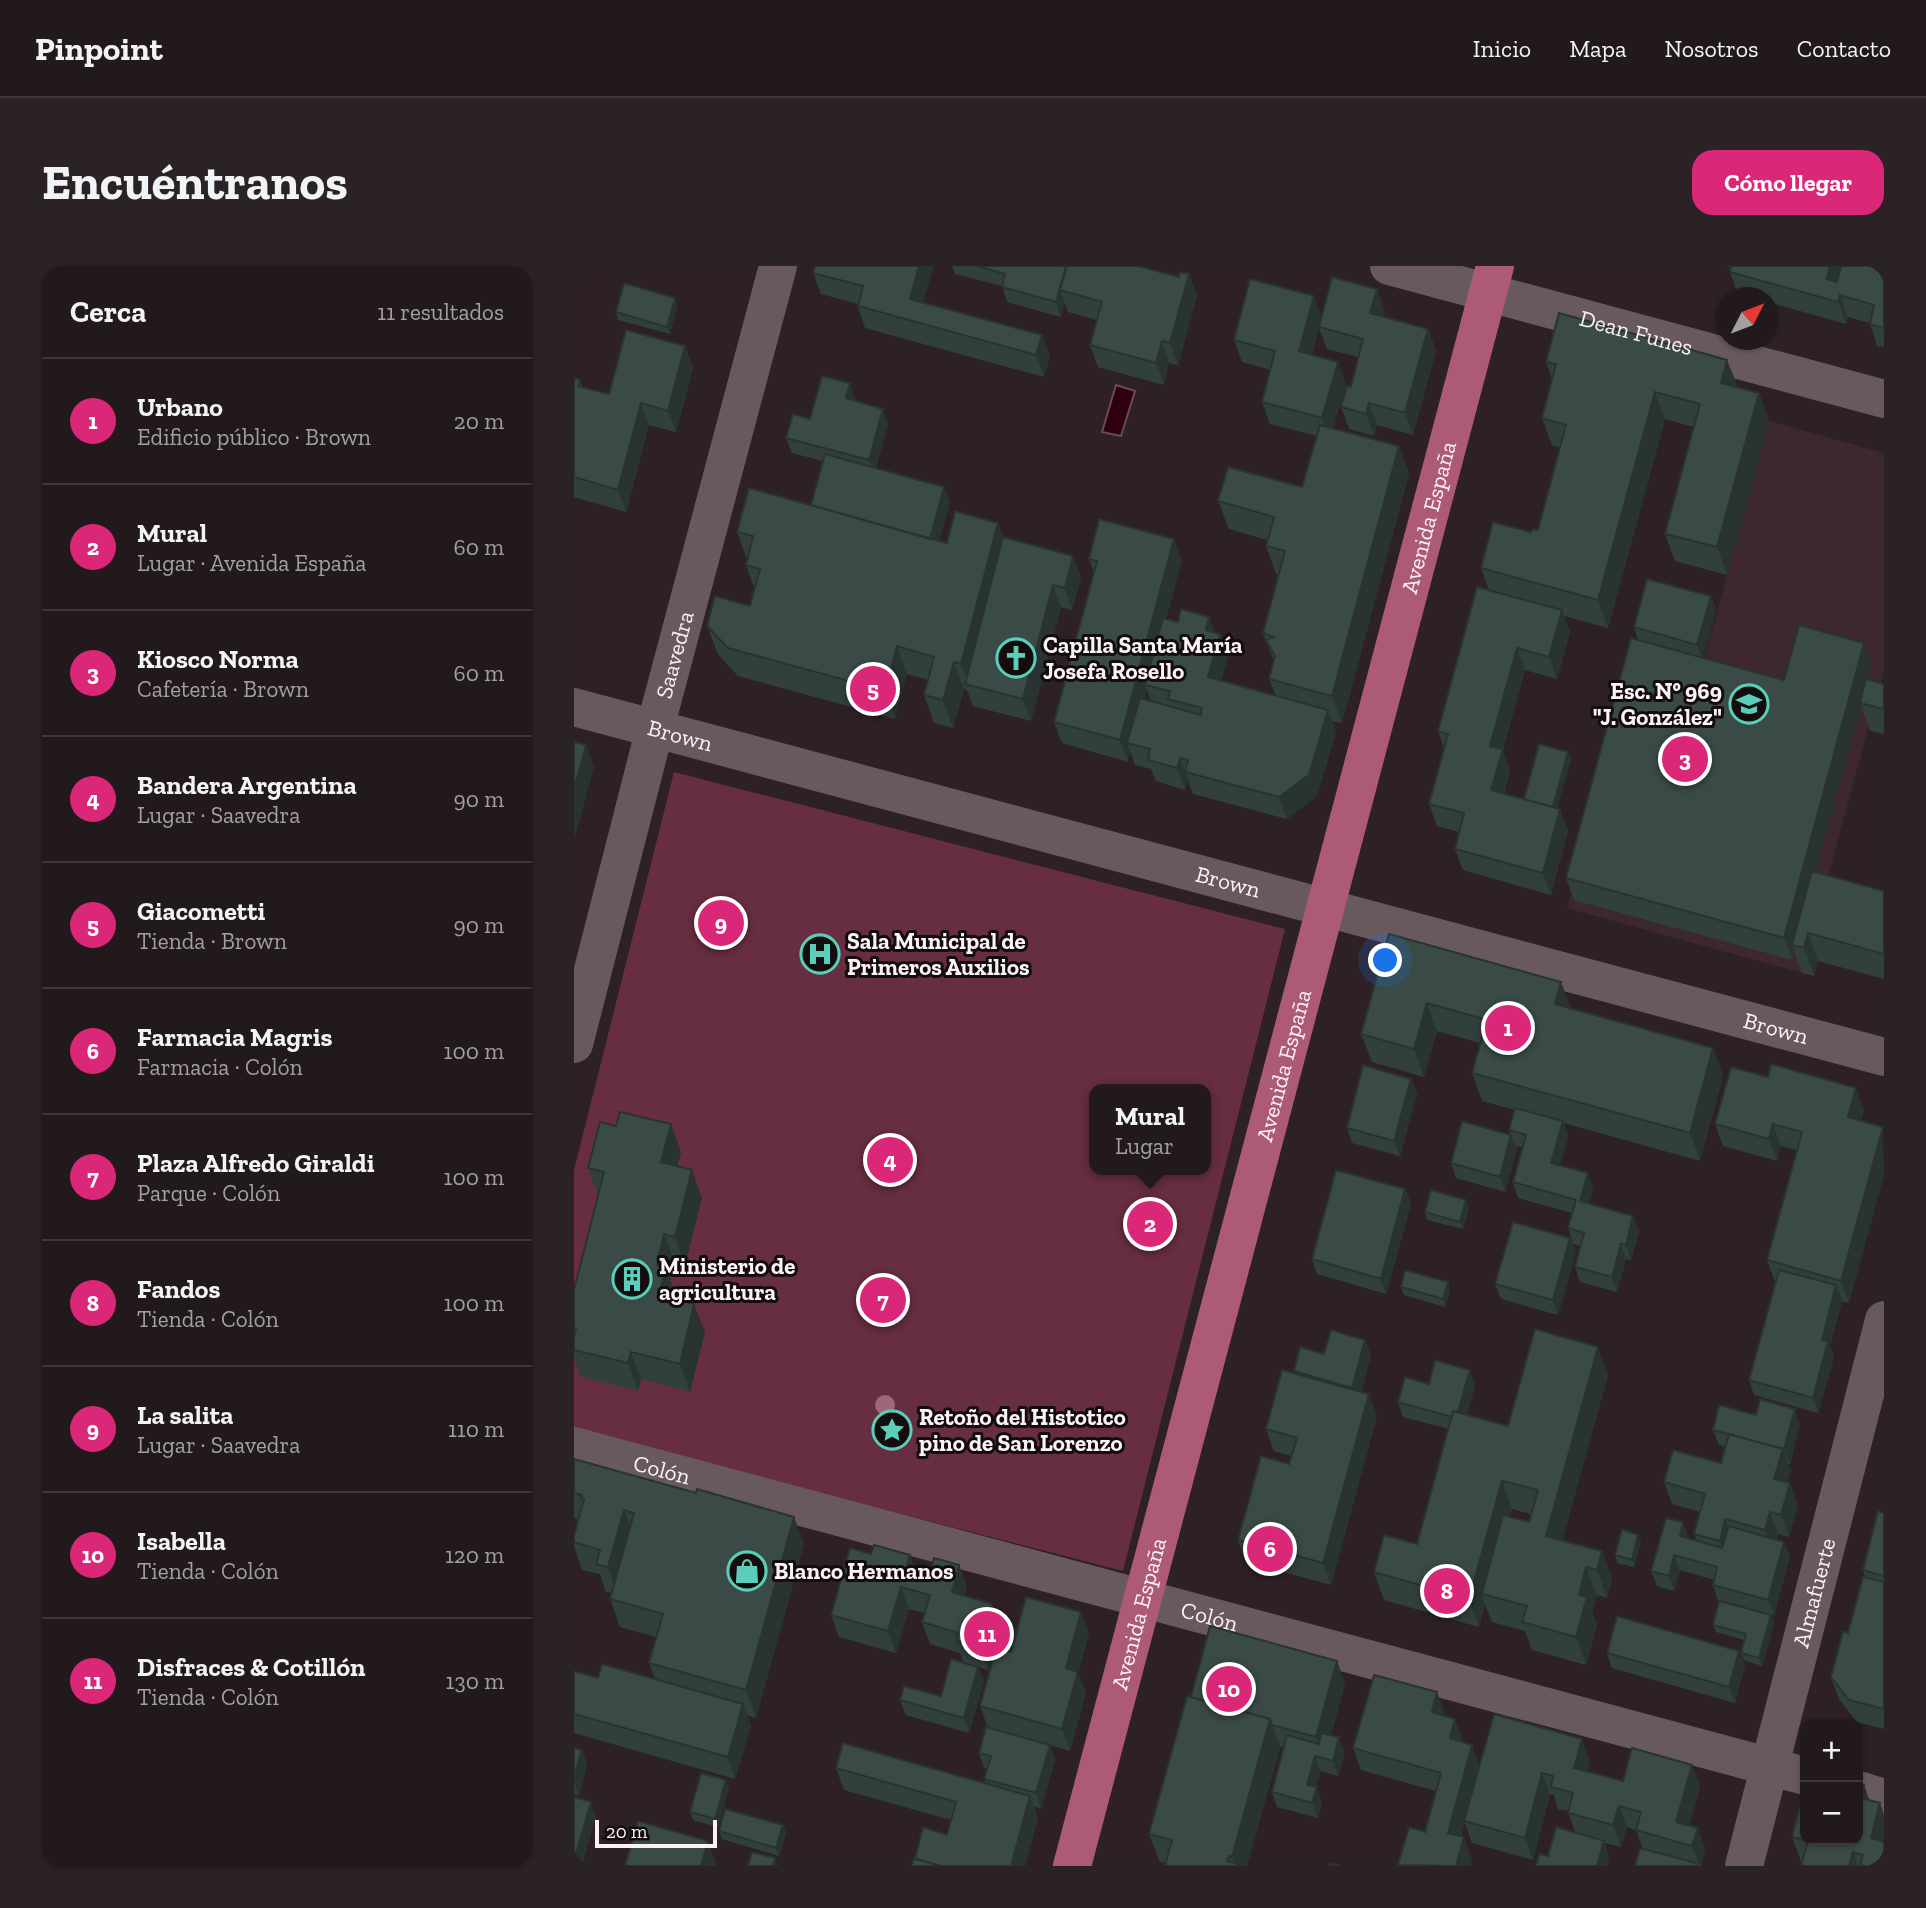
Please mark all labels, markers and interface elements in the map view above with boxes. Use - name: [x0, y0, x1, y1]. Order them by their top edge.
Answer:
- text: Pinpoint: [35, 29, 163, 68]
- text: Inicio: [1473, 34, 1531, 63]
- text: Mapa: [1569, 34, 1626, 63]
- text: Nosotros: [1664, 34, 1759, 63]
- text: Contacto: [1797, 34, 1891, 63]
- button: Cómo llegar: [1692, 150, 1884, 215]
- text: Encuéntranos: [42, 153, 348, 212]
- north arrow: [1716, 287, 1779, 350]
- text: Cerca: [70, 294, 146, 330]
- text: 11 resultados: [377, 298, 504, 326]
- street label: Dean Funes: [1576, 304, 1696, 361]
- text: Urbano: [137, 391, 223, 423]
- text: 1: [88, 407, 98, 435]
- text: 20 m: [454, 407, 504, 435]
- text: Edificio público · Brown: [137, 423, 371, 451]
- street label: Avenida España: [1395, 438, 1462, 596]
- text: Mural: [137, 517, 207, 549]
- text: 2: [87, 533, 99, 561]
- text: 60 m: [453, 533, 504, 561]
- text: Lugar · Avenida España: [137, 549, 366, 577]
- street label: Saavedra: [649, 608, 700, 702]
- place label: Capilla Santa María Josefa Rosello: [1043, 631, 1243, 685]
- church icon: Capilla Santa María Josefa Rosello: [995, 637, 1037, 679]
- text: Kiosco Norma: [137, 643, 299, 675]
- text: 3: [87, 659, 99, 687]
- text: 60 m: [453, 659, 504, 687]
- pin: 5: [850, 663, 896, 715]
- text: Cafetería · Brown: [137, 675, 309, 703]
- place label: Esc. N° 969 "J. González": [1593, 677, 1722, 731]
- school or university icon: Esc. N° 969 "J. González": [1728, 683, 1770, 725]
- street label: Brown: [645, 713, 716, 757]
- pin: 3: [1662, 733, 1708, 785]
- text: Bandera Argentina: [137, 769, 357, 801]
- text: 4: [86, 785, 100, 813]
- text: 90 m: [453, 785, 504, 813]
- text: Lugar · Saavedra: [137, 801, 300, 829]
- street label: Brown: [1193, 860, 1264, 904]
- text: Giacometti: [137, 895, 265, 927]
- pin: 9: [698, 897, 744, 949]
- text: 5: [87, 911, 99, 939]
- text: 90 m: [453, 911, 504, 939]
- text: Tienda · Brown: [137, 927, 287, 955]
- place label: Sala Municipal de Primeros Auxilios: [847, 927, 1030, 981]
- hospital icon: Sala Municipal de Primeros Auxilios: [799, 933, 841, 975]
- your location: [1368, 943, 1402, 977]
- street label: Avenida España: [1250, 986, 1317, 1145]
- pin: 1: [1485, 1002, 1531, 1054]
- street label: Brown: [1740, 1006, 1811, 1050]
- text: Farmacia Magris: [137, 1021, 332, 1053]
- text: 6: [87, 1037, 99, 1065]
- text: 100 m: [444, 1037, 504, 1065]
- text: Farmacia · Colón: [137, 1053, 303, 1081]
- popup: [1089, 1084, 1211, 1175]
- text: Mural: [1115, 1100, 1185, 1132]
- text: Lugar: [1115, 1132, 1174, 1160]
- pin: 4: [867, 1134, 913, 1186]
- text: Plaza Alfredo Giraldi: [137, 1147, 374, 1179]
- text: 7: [87, 1163, 99, 1191]
- text: 100 m: [444, 1163, 504, 1191]
- text: Parque · Colón: [137, 1179, 280, 1207]
- pin: 2: [1127, 1198, 1173, 1250]
- place label: Ministerio de agricultura: [659, 1252, 795, 1306]
- building icon: Ministerio de agricultura: [611, 1258, 653, 1300]
- text: Fandos: [137, 1273, 220, 1305]
- pin: 7: [860, 1274, 906, 1326]
- text: 8: [87, 1289, 99, 1317]
- text: 100 m: [444, 1289, 504, 1317]
- text: Tienda · Colón: [137, 1305, 279, 1333]
- text: La salita: [137, 1399, 233, 1431]
- place label: Retoño del Histotico pino de San Lorenzo: [919, 1403, 1126, 1457]
- place icon: Retoño del Histotico pino de San Lorenzo: [871, 1409, 913, 1451]
- text: 9: [87, 1415, 99, 1443]
- text: 110 m: [448, 1415, 504, 1443]
- text: Lugar · Saavedra: [137, 1431, 300, 1459]
- street label: Colón: [630, 1449, 693, 1491]
- pin: 6: [1247, 1523, 1293, 1575]
- text: Isabella: [137, 1525, 226, 1557]
- street label: Avenida España: [1105, 1535, 1172, 1693]
- street label: Almafuerte: [1787, 1535, 1842, 1651]
- text: 10: [82, 1541, 104, 1569]
- text: 120 m: [445, 1541, 504, 1569]
- shop icon: Blanco Hermanos: [726, 1550, 768, 1592]
- text: Tienda · Colón: [137, 1557, 279, 1585]
- place label: Blanco Hermanos: [774, 1557, 954, 1585]
- pin: 8: [1424, 1565, 1470, 1617]
- street label: Colón: [1178, 1595, 1241, 1637]
- pin: 11: [964, 1608, 1010, 1660]
- text: Disfraces & Cotillón: [137, 1651, 365, 1683]
- pin: 10: [1206, 1663, 1252, 1715]
- text: 11: [84, 1667, 102, 1695]
- text: 130 m: [446, 1667, 504, 1695]
- text: Tienda · Colón: [137, 1683, 279, 1711]
- map controls: [1800, 1719, 1863, 1845]
- button: +: [1800, 1719, 1863, 1782]
- button: −: [1800, 1782, 1863, 1845]
- scale bar: [595, 1817, 718, 1849]
- text: 20 m: [606, 1820, 647, 1843]

